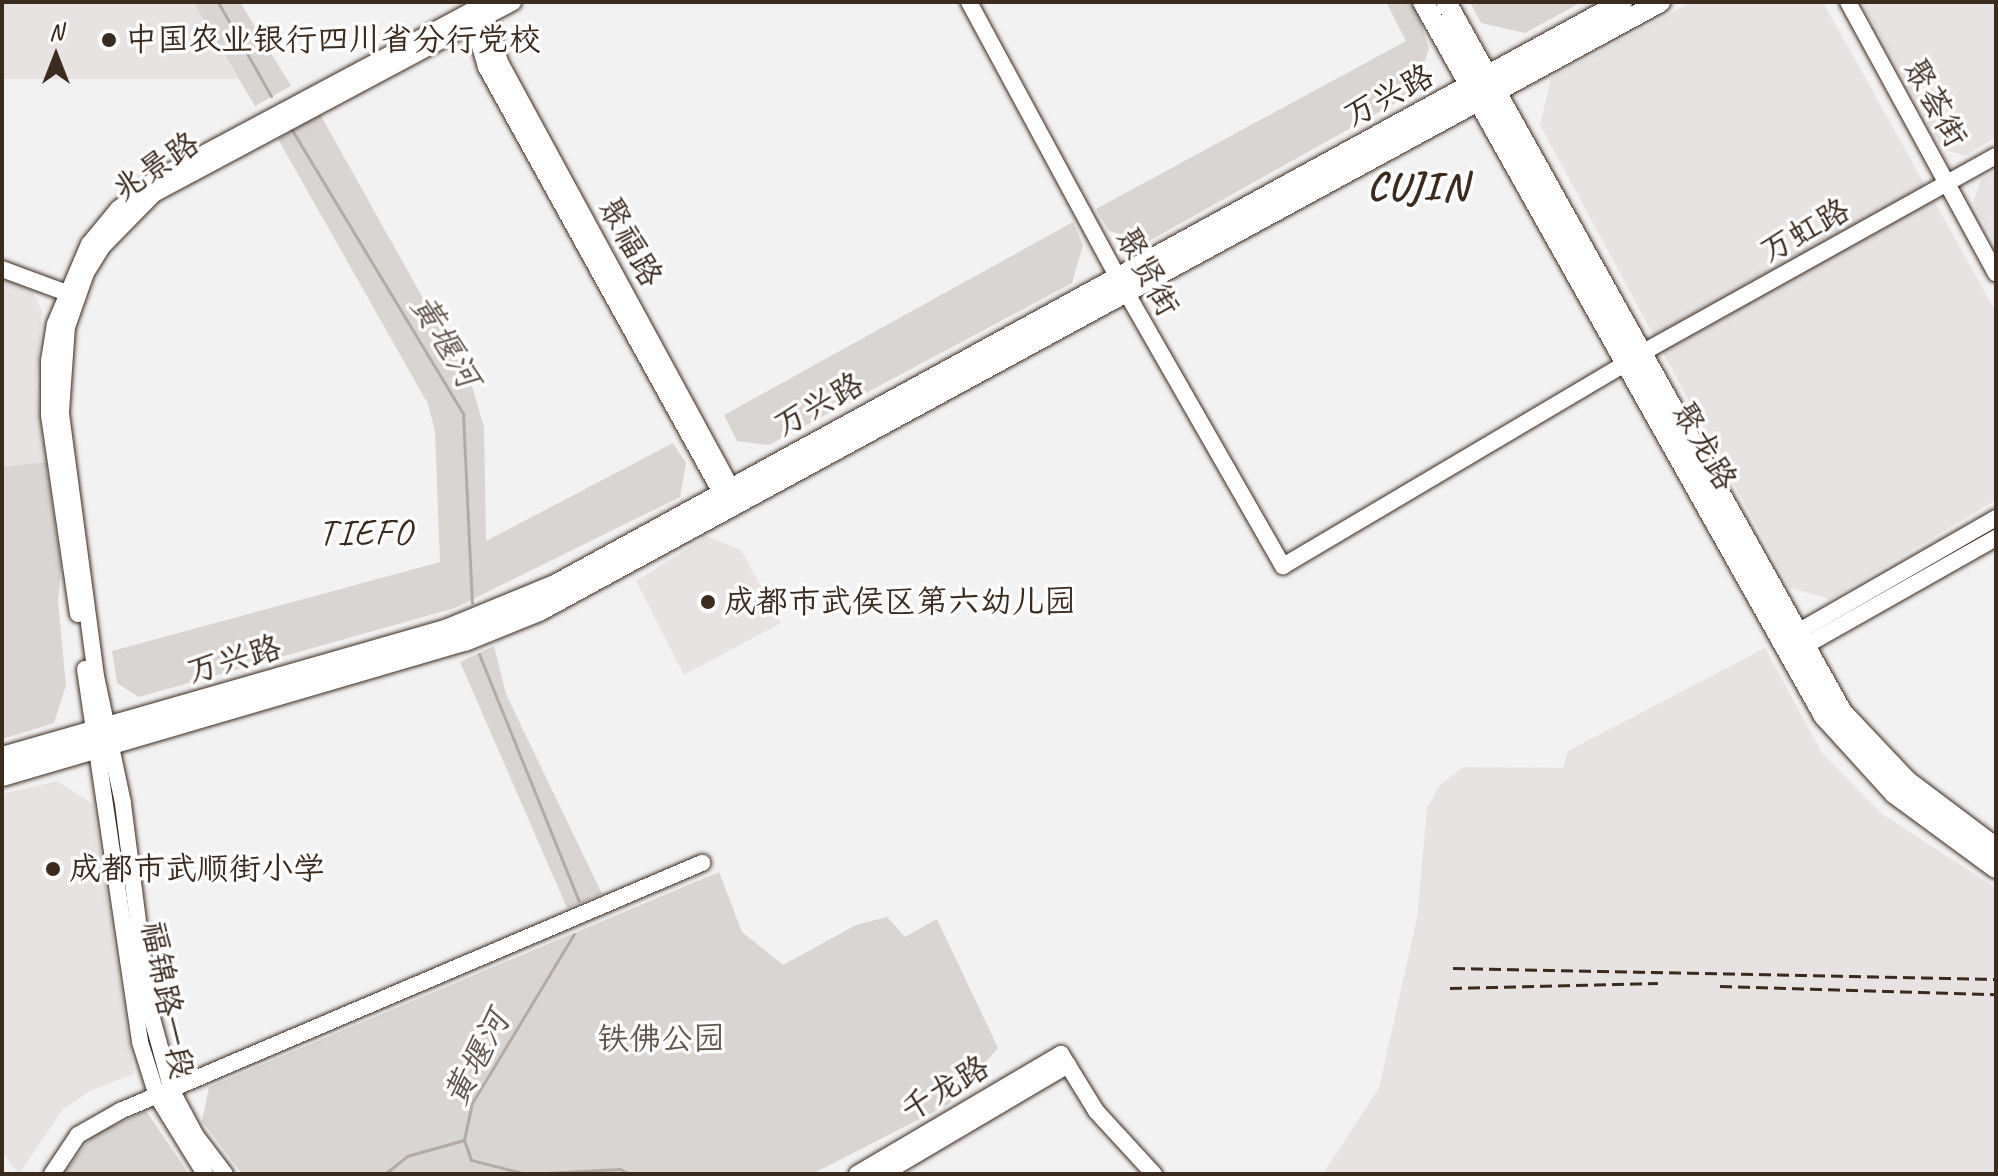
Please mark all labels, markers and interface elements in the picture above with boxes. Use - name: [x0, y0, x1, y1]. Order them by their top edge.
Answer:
- north arrow: [16, 16, 96, 96]
- text: N: [49, 18, 63, 46]
- place label: 中国农业银行四川省分行党校: [125, 21, 541, 59]
- marker: 中国农业银行四川省分行党校: [100, 31, 118, 49]
- street label: 聚荟街: [1895, 52, 1975, 154]
- street label: 万兴路: [1338, 57, 1440, 135]
- street label: 兆景路: [105, 124, 207, 210]
- district label: CUJIN: [1368, 162, 1468, 210]
- street label: 聚福路: [590, 191, 670, 293]
- street label: 万虹路: [1754, 191, 1856, 271]
- street label: 聚贤街: [1107, 221, 1187, 323]
- water label: 黄堰河: [402, 287, 490, 395]
- street label: 万兴路: [768, 365, 870, 445]
- street label: 聚龙路: [1663, 395, 1745, 497]
- district label: TIEFO: [318, 511, 414, 555]
- place label: 成都市武侯区第六幼儿园: [724, 583, 1076, 621]
- marker: 成都市武侯区第六幼儿园: [699, 593, 717, 611]
- street label: 万兴路: [183, 628, 285, 692]
- place label: 成都市武顺街小学: [69, 850, 325, 888]
- marker: 成都市武顺街小学: [44, 860, 62, 878]
- street label: 福锦路一段: [133, 918, 201, 1082]
- water label: 黄堰河: [434, 1003, 518, 1113]
- park label: 铁佛公园: [597, 1020, 725, 1058]
- street label: 千龙路: [894, 1048, 996, 1130]

